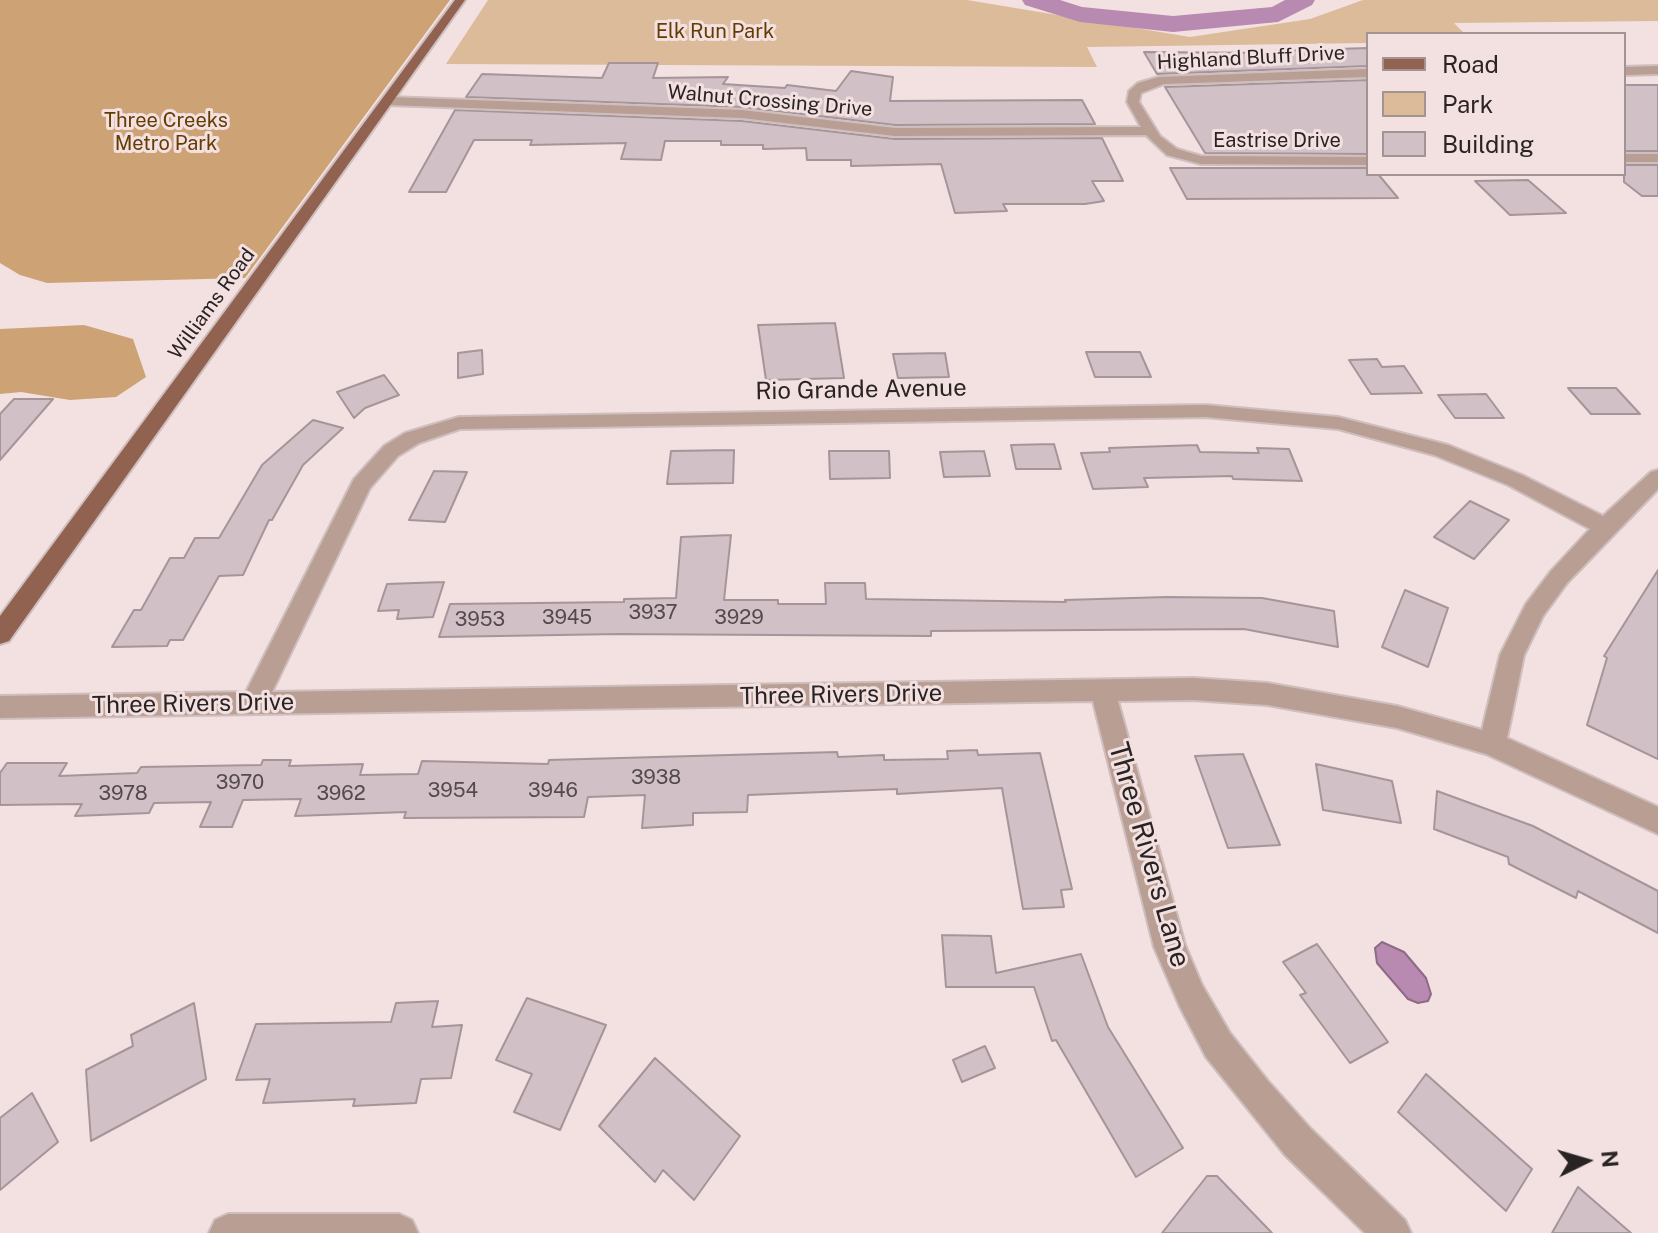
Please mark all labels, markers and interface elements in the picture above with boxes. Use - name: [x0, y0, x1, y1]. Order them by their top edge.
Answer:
- park label: Elk Run Park: [656, 20, 774, 44]
- legend: [1366, 32, 1626, 176]
- street label: Highland Bluff Drive: [1156, 41, 1346, 75]
- text: Road: [1442, 50, 1499, 78]
- street label: Walnut Crossing Drive: [667, 80, 873, 122]
- text: Park: [1442, 90, 1493, 118]
- park label: Three Creeks Metro Park: [104, 109, 228, 156]
- street label: Eastrise Drive: [1213, 129, 1341, 153]
- text: Building: [1442, 130, 1534, 158]
- street label: Williams Road: [164, 244, 260, 364]
- street label: Rio Grande Avenue: [755, 374, 967, 406]
- house number: 3937: [628, 601, 678, 625]
- house number: 3945: [542, 606, 592, 630]
- house number: 3929: [714, 606, 764, 630]
- house number: 3953: [455, 608, 505, 632]
- street label: Three Rivers Drive: [740, 679, 942, 711]
- street label: Three Rivers Drive: [92, 688, 294, 720]
- street label: Three Rivers Lane: [1101, 739, 1197, 971]
- house number: 3938: [631, 766, 681, 790]
- house number: 3970: [216, 771, 264, 795]
- house number: 3954: [428, 779, 478, 803]
- house number: 3946: [528, 779, 578, 803]
- house number: 3978: [98, 782, 148, 806]
- house number: 3962: [316, 782, 366, 806]
- north arrow: [1546, 1121, 1626, 1201]
- text: N: [1596, 1149, 1624, 1169]

